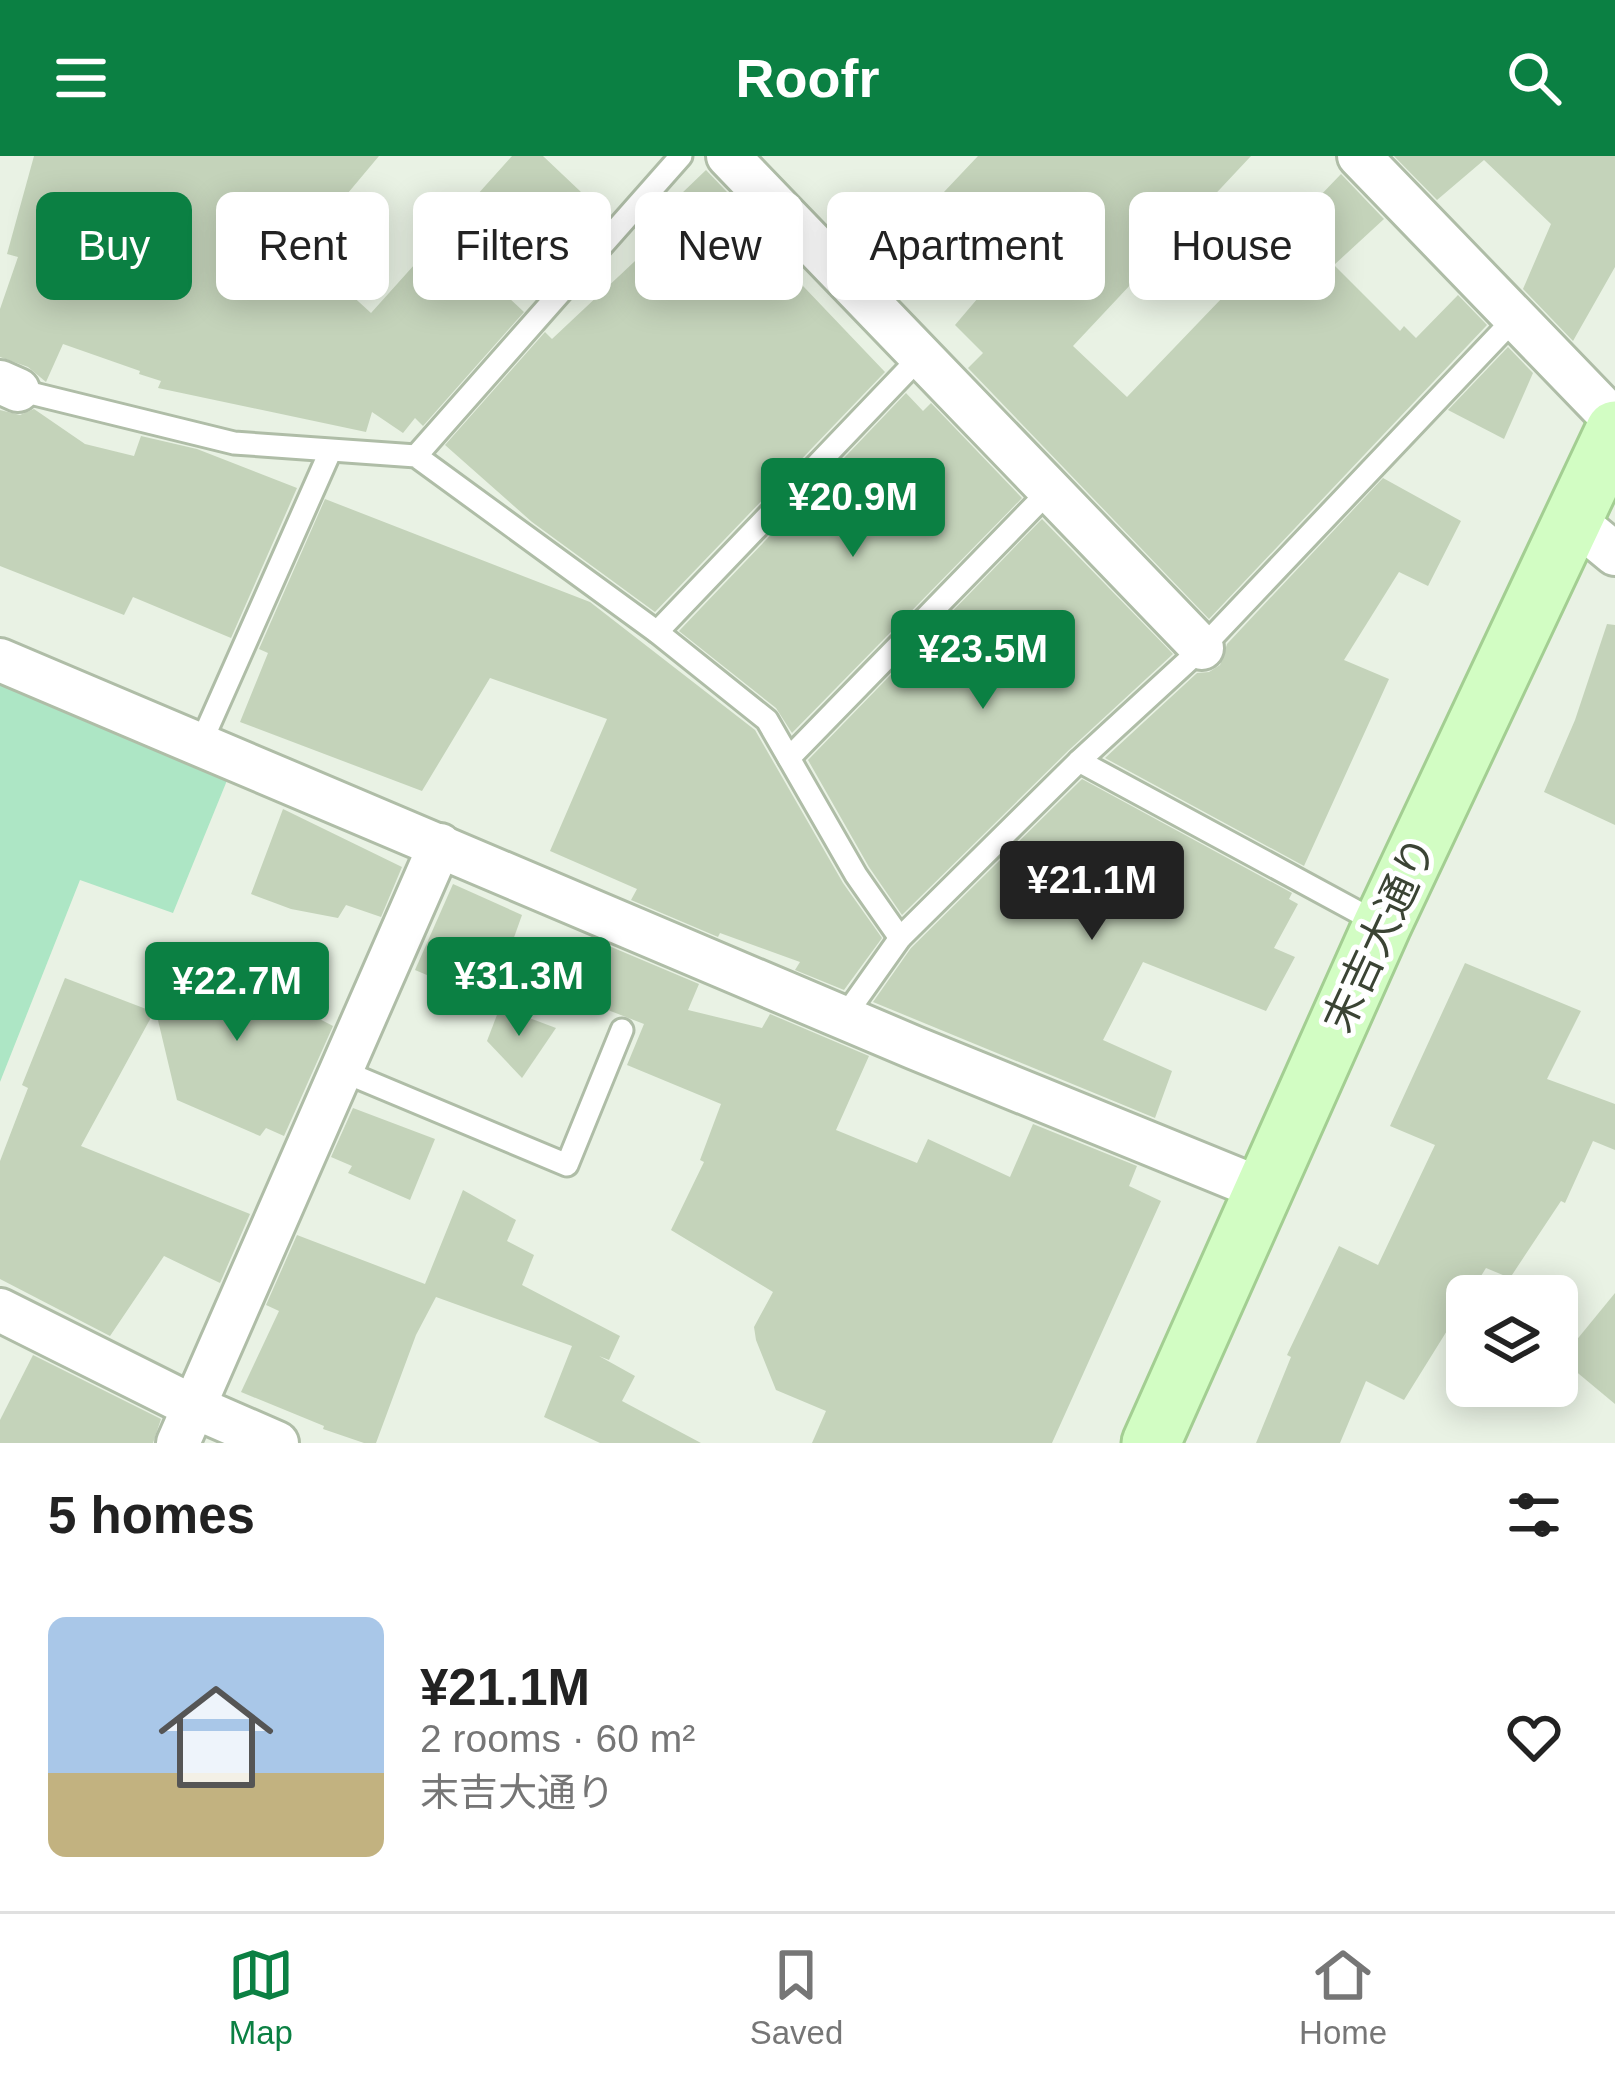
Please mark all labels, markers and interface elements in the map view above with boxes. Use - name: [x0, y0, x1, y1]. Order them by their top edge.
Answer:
- icon: menu: [48, 45, 114, 111]
- icon: search: [1501, 45, 1567, 111]
- text: Roofr: [736, 48, 879, 108]
- chip: Buy: [36, 192, 192, 300]
- chip: Rent: [216, 192, 389, 300]
- chip: Filters: [413, 192, 611, 300]
- chip: New: [635, 192, 803, 300]
- chip: Apartment: [827, 192, 1105, 300]
- chip: House: [1129, 192, 1335, 300]
- pin: ¥20.9M: [755, 458, 951, 560]
- text: ¥20.9M: [788, 475, 918, 518]
- pin: ¥23.5M: [885, 610, 1081, 712]
- text: ¥23.5M: [918, 627, 1048, 670]
- street label: 末吉大通り: [1314, 829, 1445, 1039]
- pin: ¥21.1M: [994, 841, 1190, 943]
- text: ¥21.1M: [1027, 858, 1157, 901]
- pin: ¥31.3M: [421, 937, 617, 1039]
- pin: ¥22.7M: [139, 942, 335, 1044]
- text: ¥31.3M: [454, 954, 584, 997]
- text: ¥22.7M: [172, 959, 302, 1002]
- map controls: [1446, 1275, 1578, 1407]
- button: layers: [1446, 1275, 1578, 1407]
- icon: filters: [1501, 1482, 1567, 1548]
- text: 5 homes: [48, 1487, 255, 1544]
- text: ¥21.1M: [420, 1659, 590, 1716]
- icon: home: [144, 1665, 288, 1809]
- icon: heart: [1501, 1704, 1567, 1770]
- text: 2 rooms · 60 m²: [420, 1717, 695, 1760]
- text: 末吉大通り: [420, 1771, 615, 1814]
- tab: Map: [228, 1942, 294, 2052]
- tab: Saved: [750, 1942, 843, 2052]
- tab: Home: [1299, 1942, 1387, 2052]

